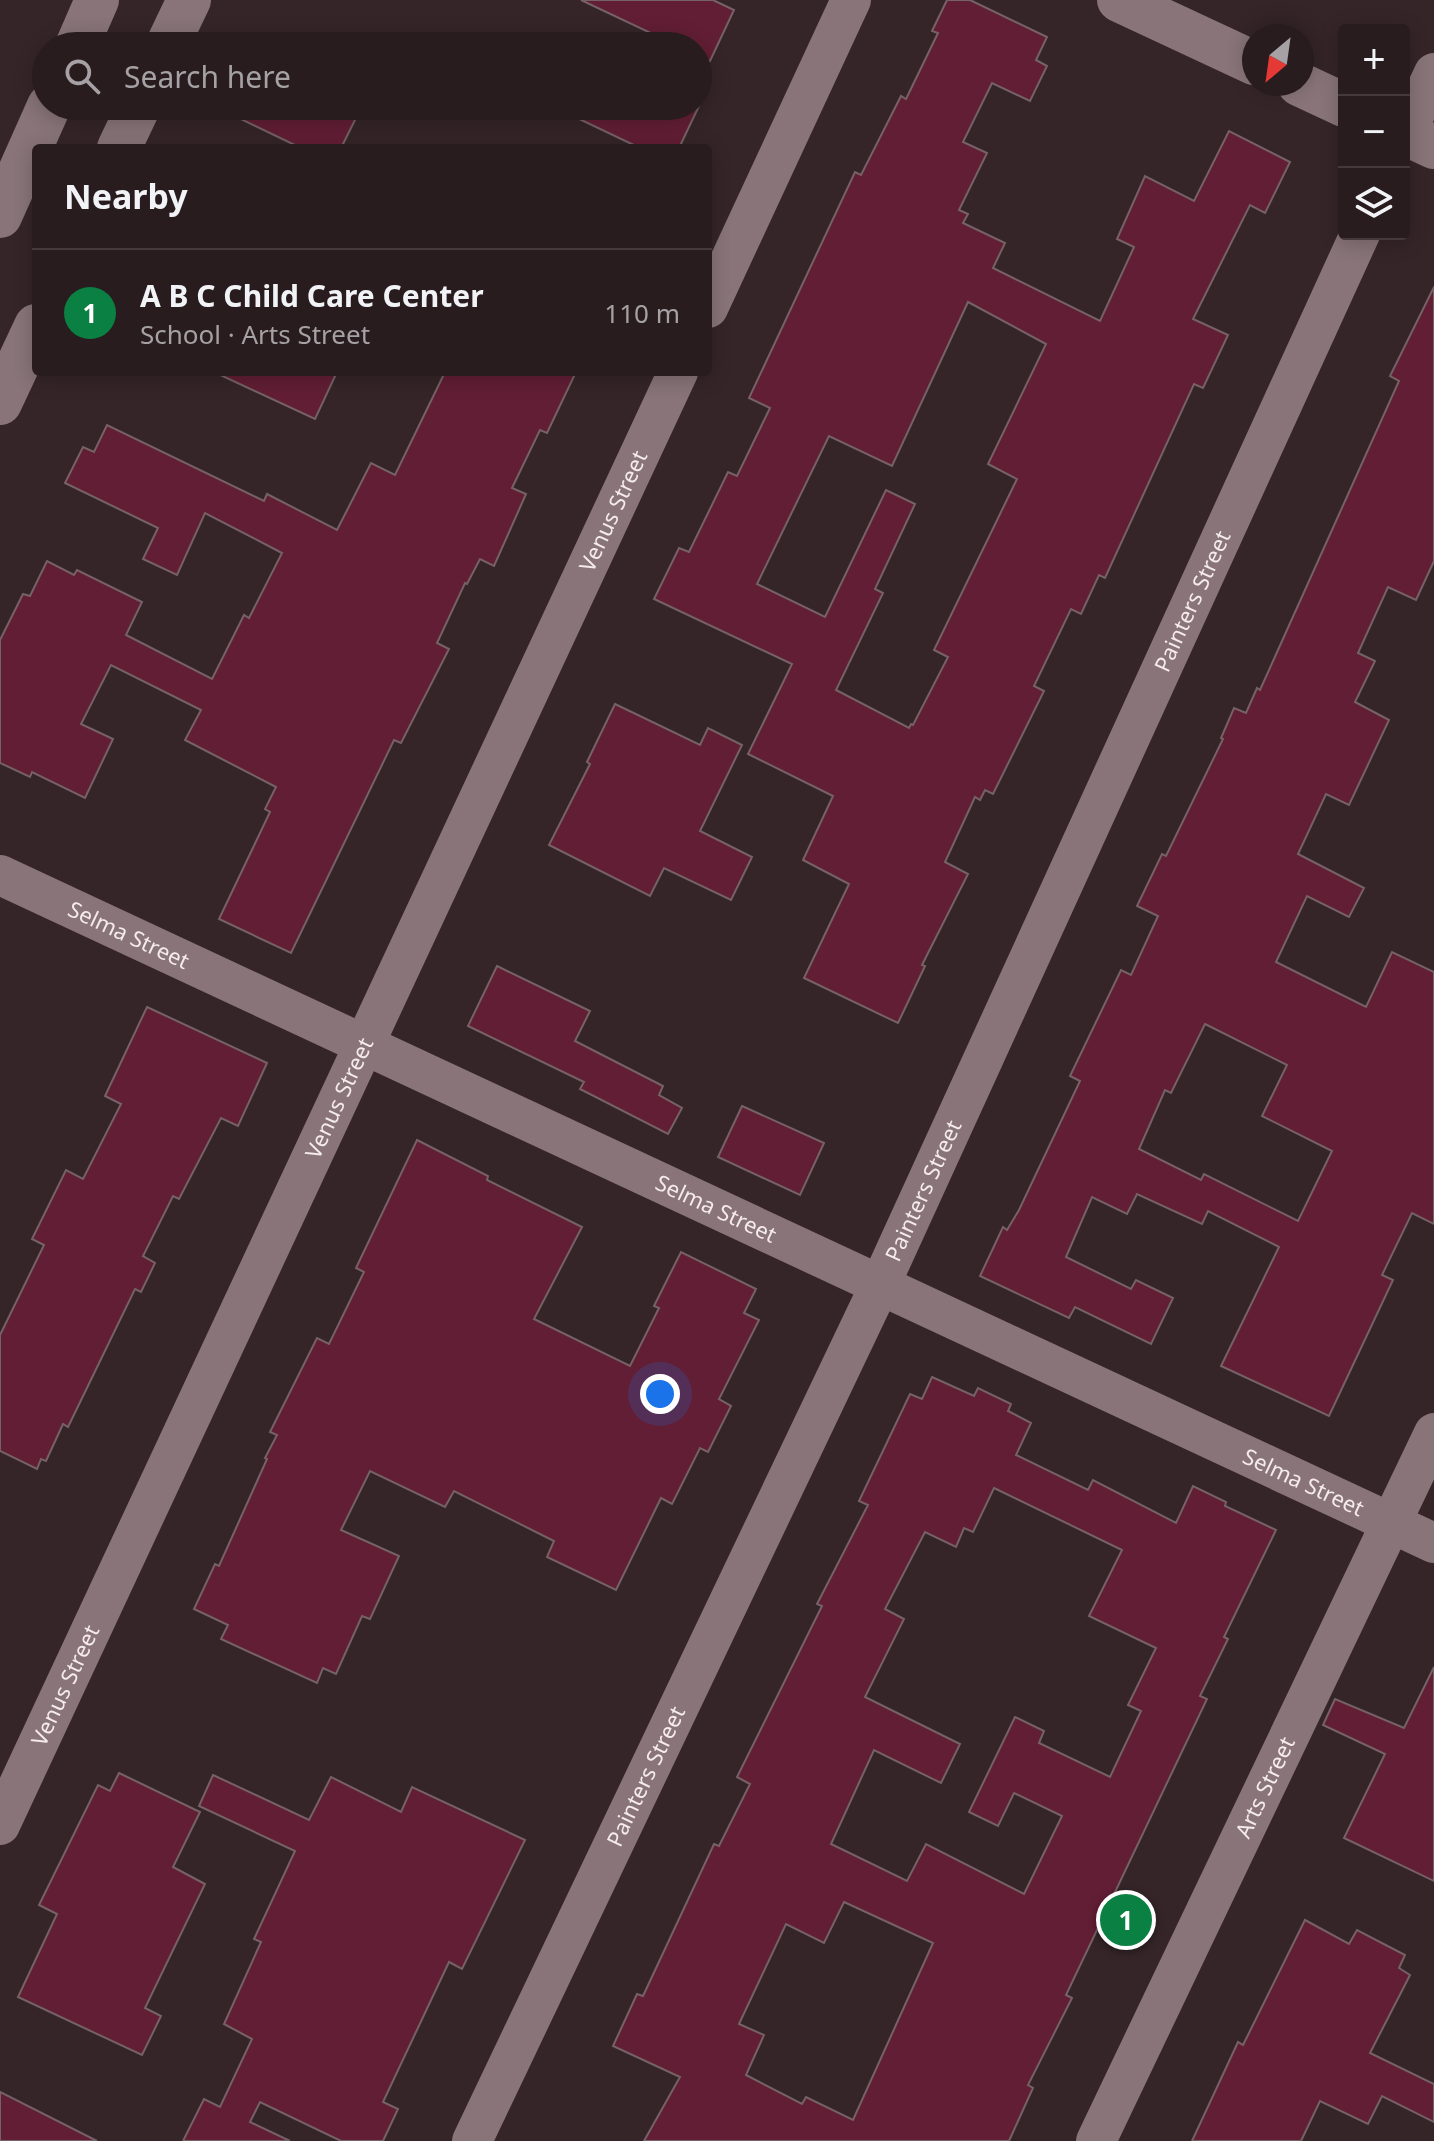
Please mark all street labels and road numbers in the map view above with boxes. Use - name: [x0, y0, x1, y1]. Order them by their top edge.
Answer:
- street label: Venus Street: [571, 445, 653, 576]
- street label: Painters Street: [1146, 525, 1237, 676]
- street label: Selma Street: [64, 893, 195, 975]
- street label: Venus Street: [297, 1032, 379, 1163]
- street label: Painters Street: [877, 1115, 967, 1266]
- street label: Selma Street: [651, 1167, 782, 1249]
- street label: Selma Street: [1239, 1440, 1369, 1522]
- street label: Venus Street: [23, 1620, 105, 1750]
- street label: Painters Street: [599, 1701, 691, 1851]
- street label: Arts Street: [1227, 1731, 1301, 1842]

